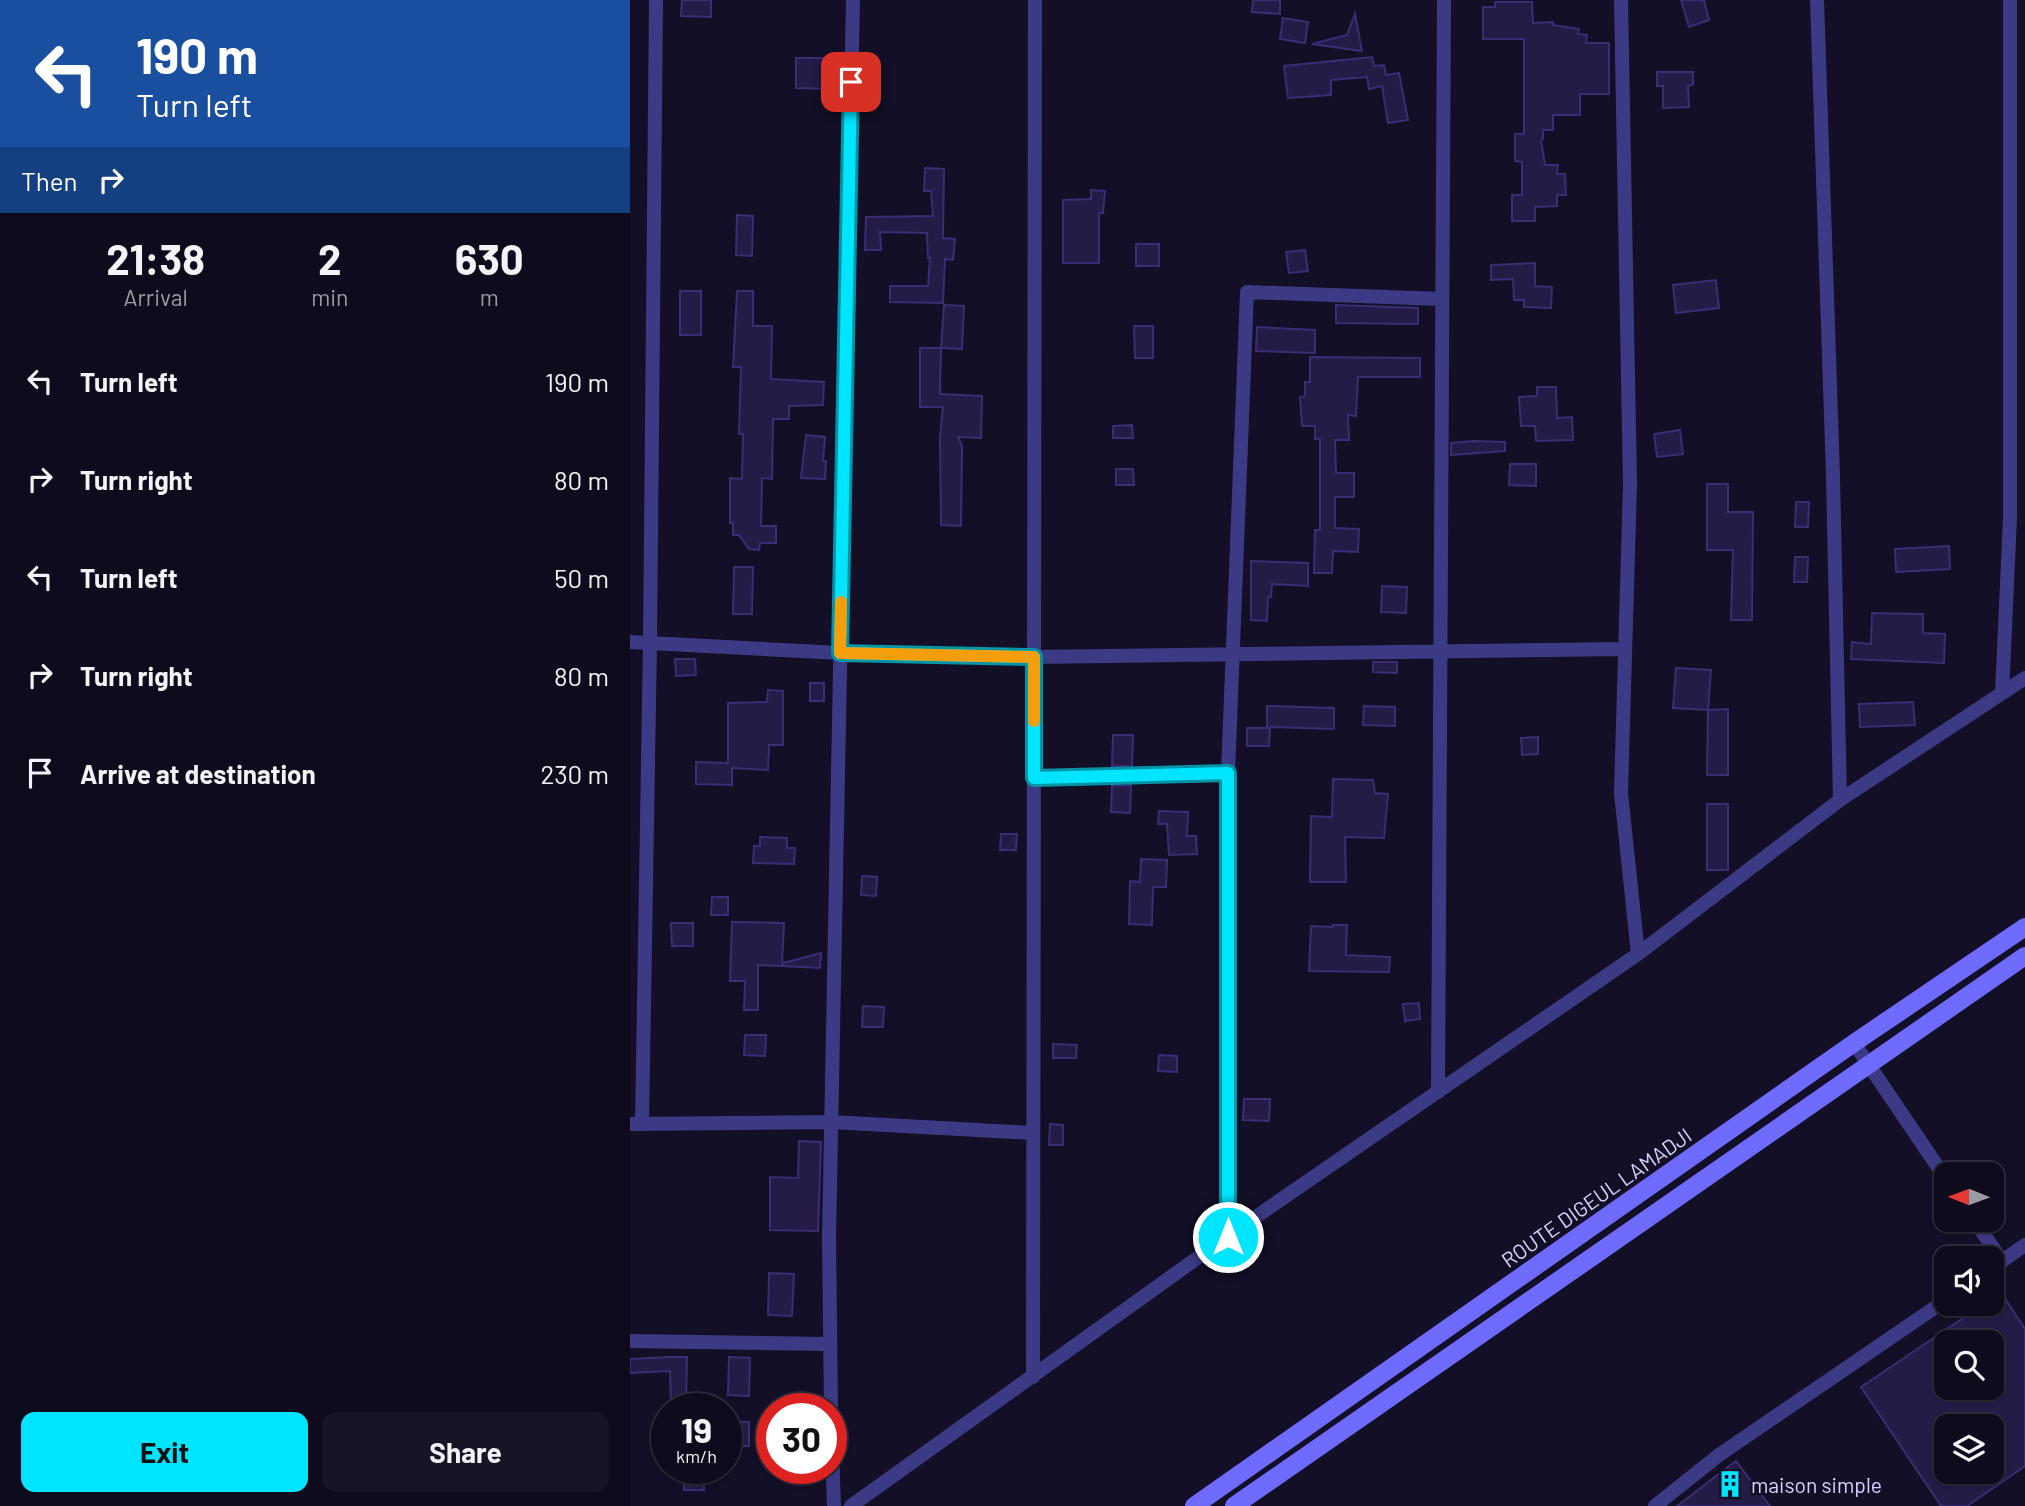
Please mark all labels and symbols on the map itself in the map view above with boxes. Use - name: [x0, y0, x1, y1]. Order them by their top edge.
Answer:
- pin: [821, 52, 881, 112]
- street label: ROUTE DIGEUL LAMADJI: [1496, 1122, 1696, 1272]
- north arrow: [1934, 1162, 2004, 1232]
- position arrow: [1191, 1200, 1265, 1274]
- speed limit sign: 30: [756, 1393, 847, 1484]
- building icon: maison simple: [1715, 1469, 1745, 1499]
- place label: maison simple: [1751, 1472, 1882, 1497]

